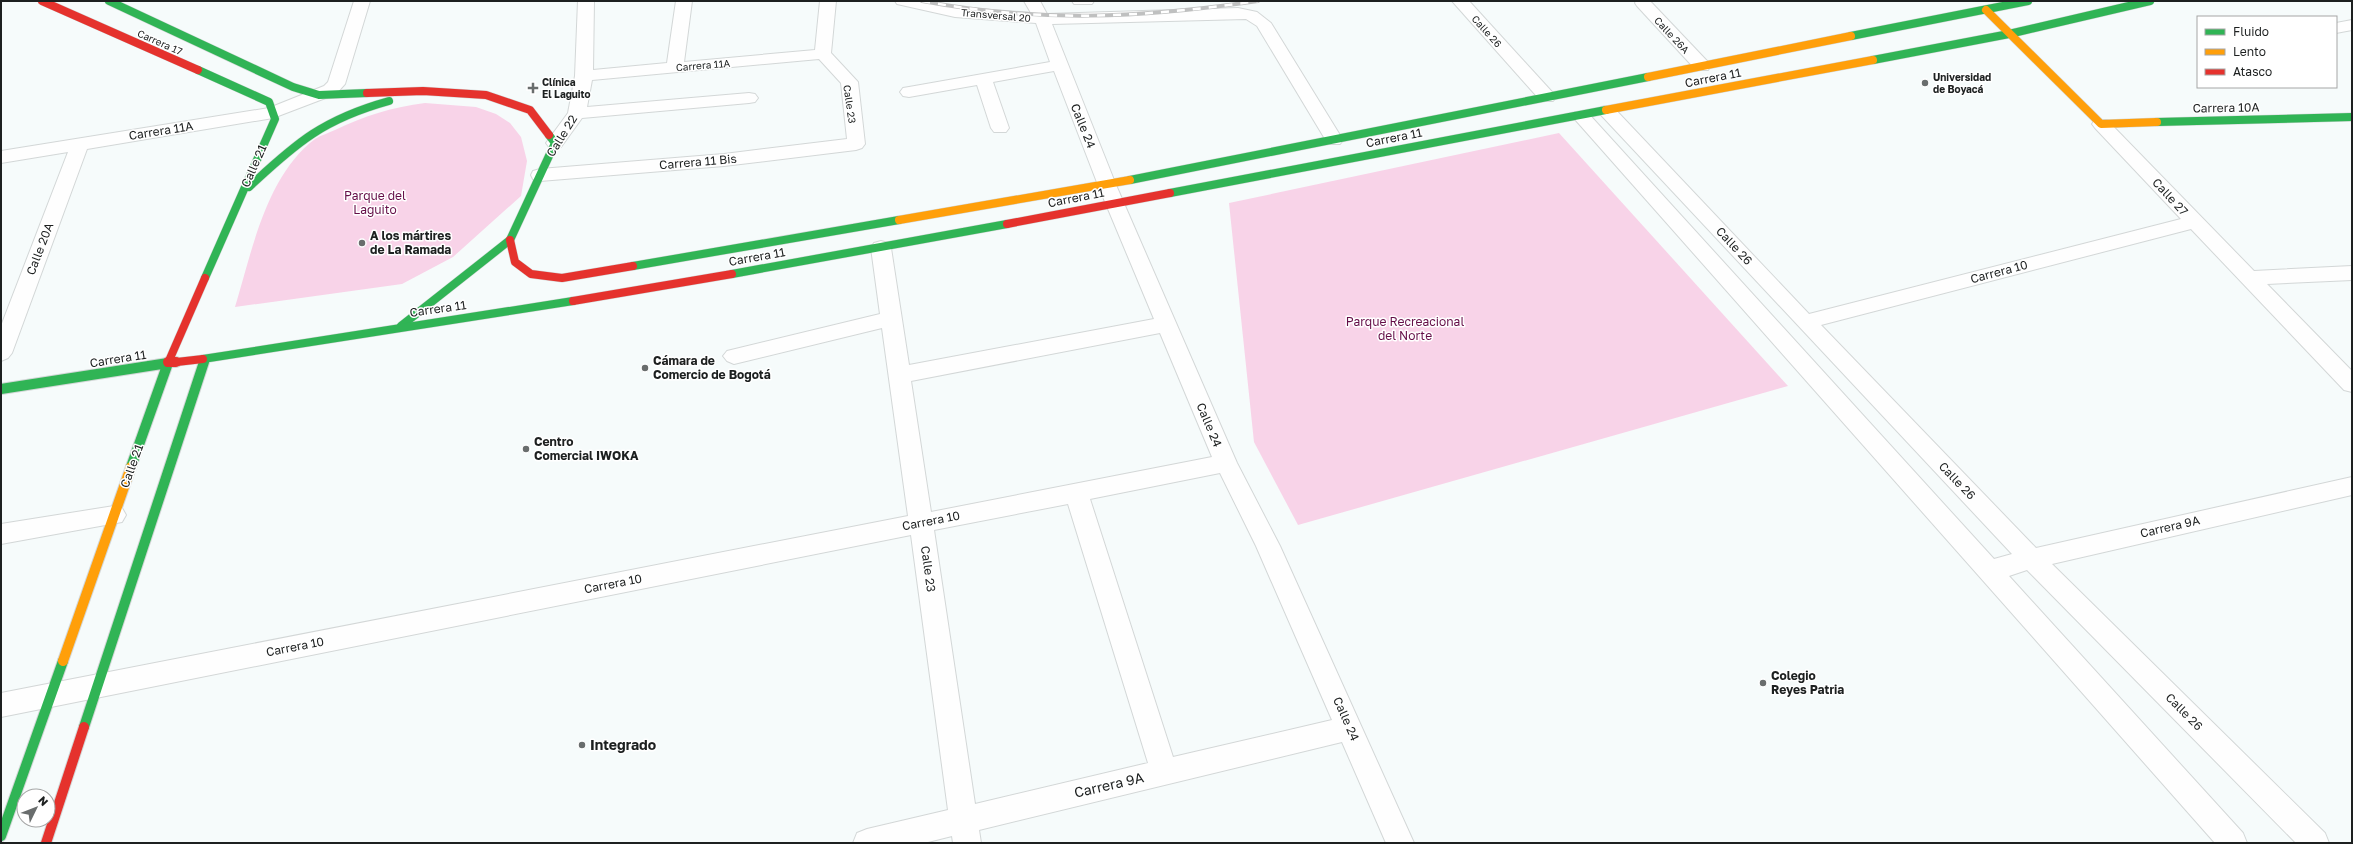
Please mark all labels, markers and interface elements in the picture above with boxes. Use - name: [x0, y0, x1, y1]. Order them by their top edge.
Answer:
- street label: Transversal 20: [961, 6, 1031, 24]
- street label: Calle 26: [1470, 13, 1504, 49]
- street label: Calle 26A: [1652, 14, 1692, 56]
- legend: [2197, 16, 2337, 88]
- text: Fluido: [2233, 24, 2269, 39]
- street label: Carrera 17: [136, 27, 184, 57]
- text: Lento: [2233, 44, 2266, 59]
- street label: Carrera 11A: [675, 57, 731, 73]
- text: Atasco: [2233, 64, 2272, 79]
- street label: Carrera 11: [1683, 65, 1743, 90]
- place label: Universidad de Boyacá: [1933, 71, 1991, 95]
- place label: Clínica El Laguito: [542, 76, 591, 100]
- marker: Universidad de Boyacá: [1920, 78, 1930, 88]
- marker: Clínica El Laguito: [527, 82, 539, 94]
- street label: Calle 23: [841, 84, 859, 124]
- street label: Carrera 10A: [2192, 99, 2260, 116]
- street label: Calle 24: [1068, 101, 1099, 150]
- street label: Calle 22: [543, 112, 580, 159]
- street label: Carrera 11A: [128, 118, 194, 143]
- street label: Carrera 11: [1364, 125, 1424, 150]
- street label: Calle 21: [237, 142, 270, 190]
- street label: Carrera 11 Bis: [659, 151, 737, 172]
- street label: Calle 27: [2149, 175, 2191, 219]
- street label: Carrera 11: [1046, 185, 1106, 210]
- park label: Parque del Laguito: [344, 188, 406, 217]
- street label: Calle 20A: [23, 221, 56, 277]
- street label: Calle 26: [1713, 223, 1756, 268]
- place label: A los mártires de La Ramada: [370, 228, 451, 257]
- marker: A los mártires de La Ramada: [357, 238, 367, 248]
- street label: Carrera 11: [727, 244, 787, 269]
- street label: Carrera 10: [1969, 257, 2029, 286]
- street label: Carrera 11: [409, 297, 467, 320]
- park label: Parque Recreacional del Norte: [1346, 314, 1464, 343]
- street label: Carrera 11: [89, 347, 147, 370]
- place label: Cámara de Comercio de Bogotá: [653, 353, 771, 382]
- marker: Cámara de Comercio de Bogotá: [640, 363, 650, 373]
- street label: Calle 24: [1193, 400, 1225, 449]
- place label: Centro Comercial IWOKA: [534, 434, 639, 463]
- street label: Calle 21: [117, 442, 146, 490]
- marker: Centro Comercial IWOKA: [521, 444, 531, 454]
- street label: Calle 26: [1936, 459, 1979, 503]
- street label: Carrera 10: [901, 508, 961, 533]
- street label: Carrera 9A: [2139, 512, 2201, 541]
- street label: Calle 23: [918, 545, 939, 593]
- street label: Carrera 10: [583, 571, 643, 596]
- street label: Carrera 10: [265, 634, 325, 659]
- place label: Colegio Reyes Patria: [1771, 668, 1844, 697]
- marker: Colegio Reyes Patria: [1758, 678, 1768, 688]
- street label: Calle 26: [2163, 690, 2206, 733]
- street label: Calle 24: [1330, 694, 1363, 743]
- place label: Integrado: [590, 736, 656, 753]
- marker: Integrado: [577, 740, 587, 750]
- street label: Carrera 9A: [1072, 768, 1146, 801]
- north arrow: [16, 788, 56, 828]
- text: N: [36, 793, 51, 808]

